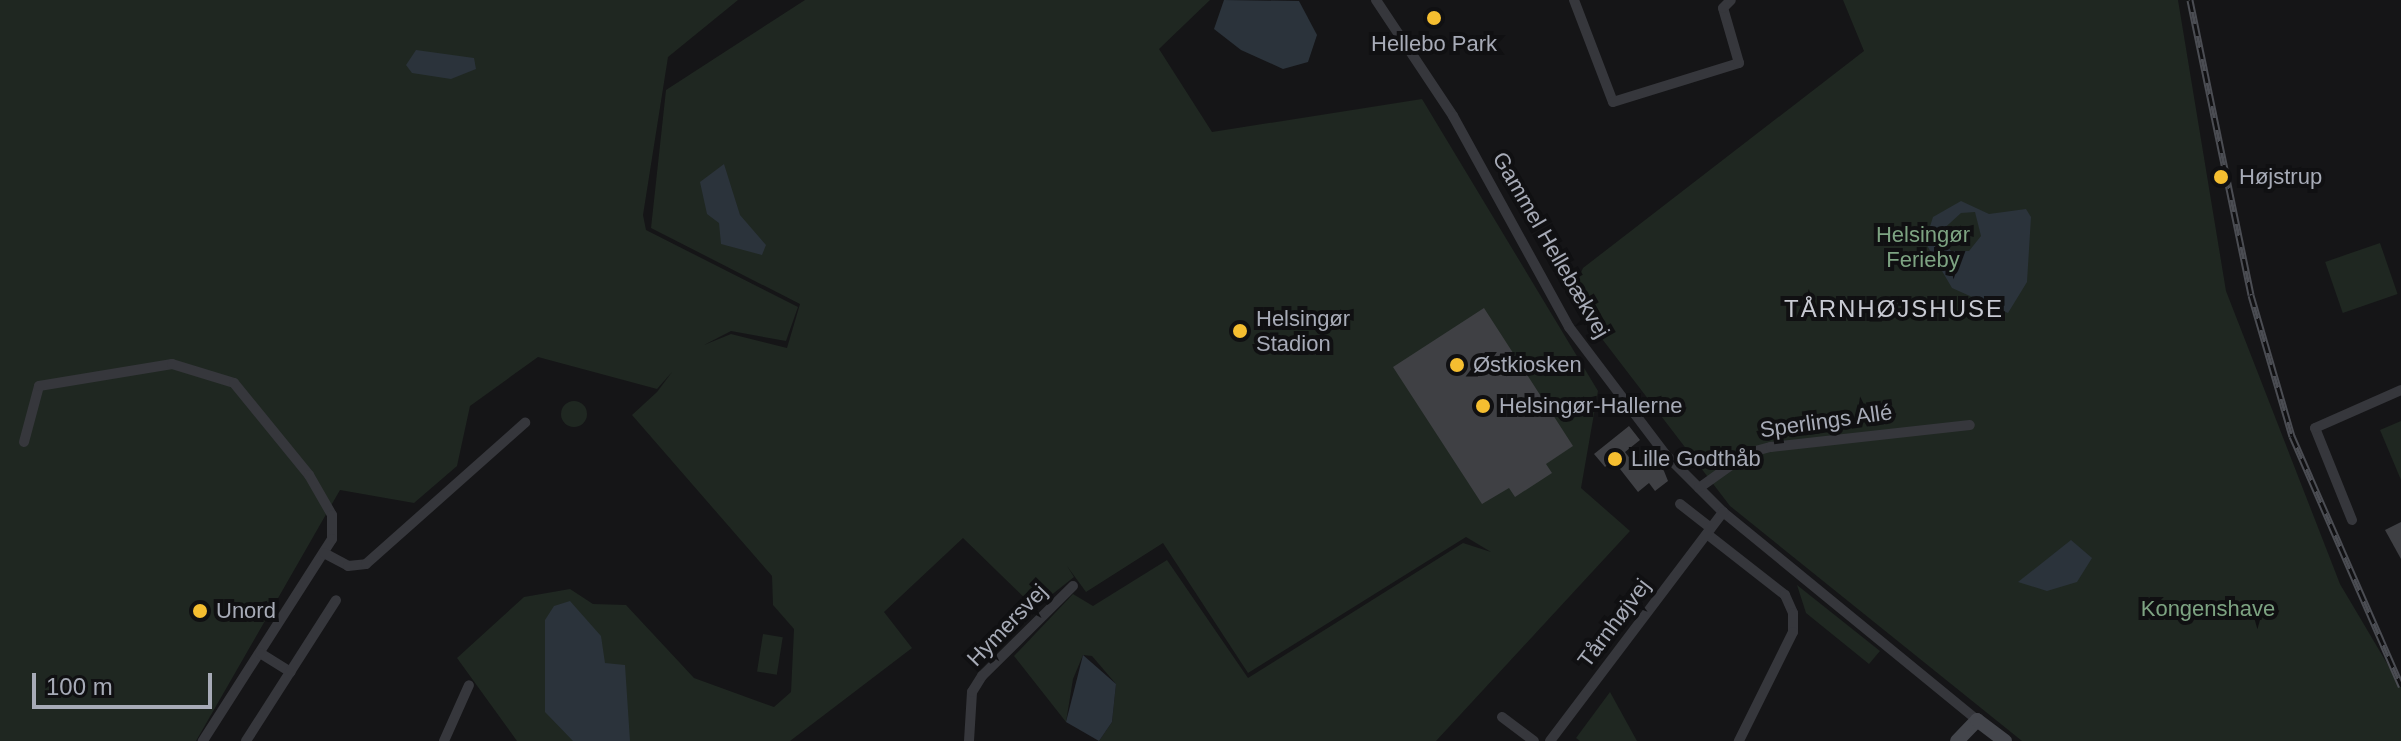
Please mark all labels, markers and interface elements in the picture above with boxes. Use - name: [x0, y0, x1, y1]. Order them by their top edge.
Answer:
- marker: Hellebo Park: [1425, 9, 1443, 27]
- place label: Hellebo Park: [1371, 31, 1497, 57]
- street label: Gammel Hellebækvej: [1487, 147, 1615, 343]
- place label: Højstrup: [2239, 164, 2322, 190]
- marker: Højstrup: [2210, 166, 2232, 188]
- park label: Helsingør Ferieby: [1876, 221, 1970, 272]
- district label: TÅRNHØJSHUSE: [1784, 295, 2004, 323]
- place label: Helsingør Stadion: [1256, 305, 1350, 356]
- marker: Helsingør Stadion: [1231, 322, 1249, 340]
- place label: Østkiosken: [1473, 352, 1582, 378]
- marker: Østkiosken: [1448, 356, 1466, 374]
- place label: Helsingør-Hallerne: [1499, 393, 1682, 419]
- marker: Helsingør-Hallerne: [1474, 397, 1492, 415]
- street label: Sperlings Allé: [1758, 399, 1894, 443]
- place label: Lille Godthåb: [1631, 446, 1761, 472]
- marker: Lille Godthåb: [1606, 450, 1624, 468]
- street label: Tårnhøjvej: [1572, 574, 1656, 672]
- street label: Hymersvej: [961, 578, 1053, 672]
- park label: Kongenshave: [2141, 596, 2275, 622]
- place label: Unord: [216, 598, 276, 624]
- marker: Unord: [191, 602, 209, 620]
- scale bar: [36, 657, 216, 707]
- text: 100 m: [46, 673, 113, 700]

